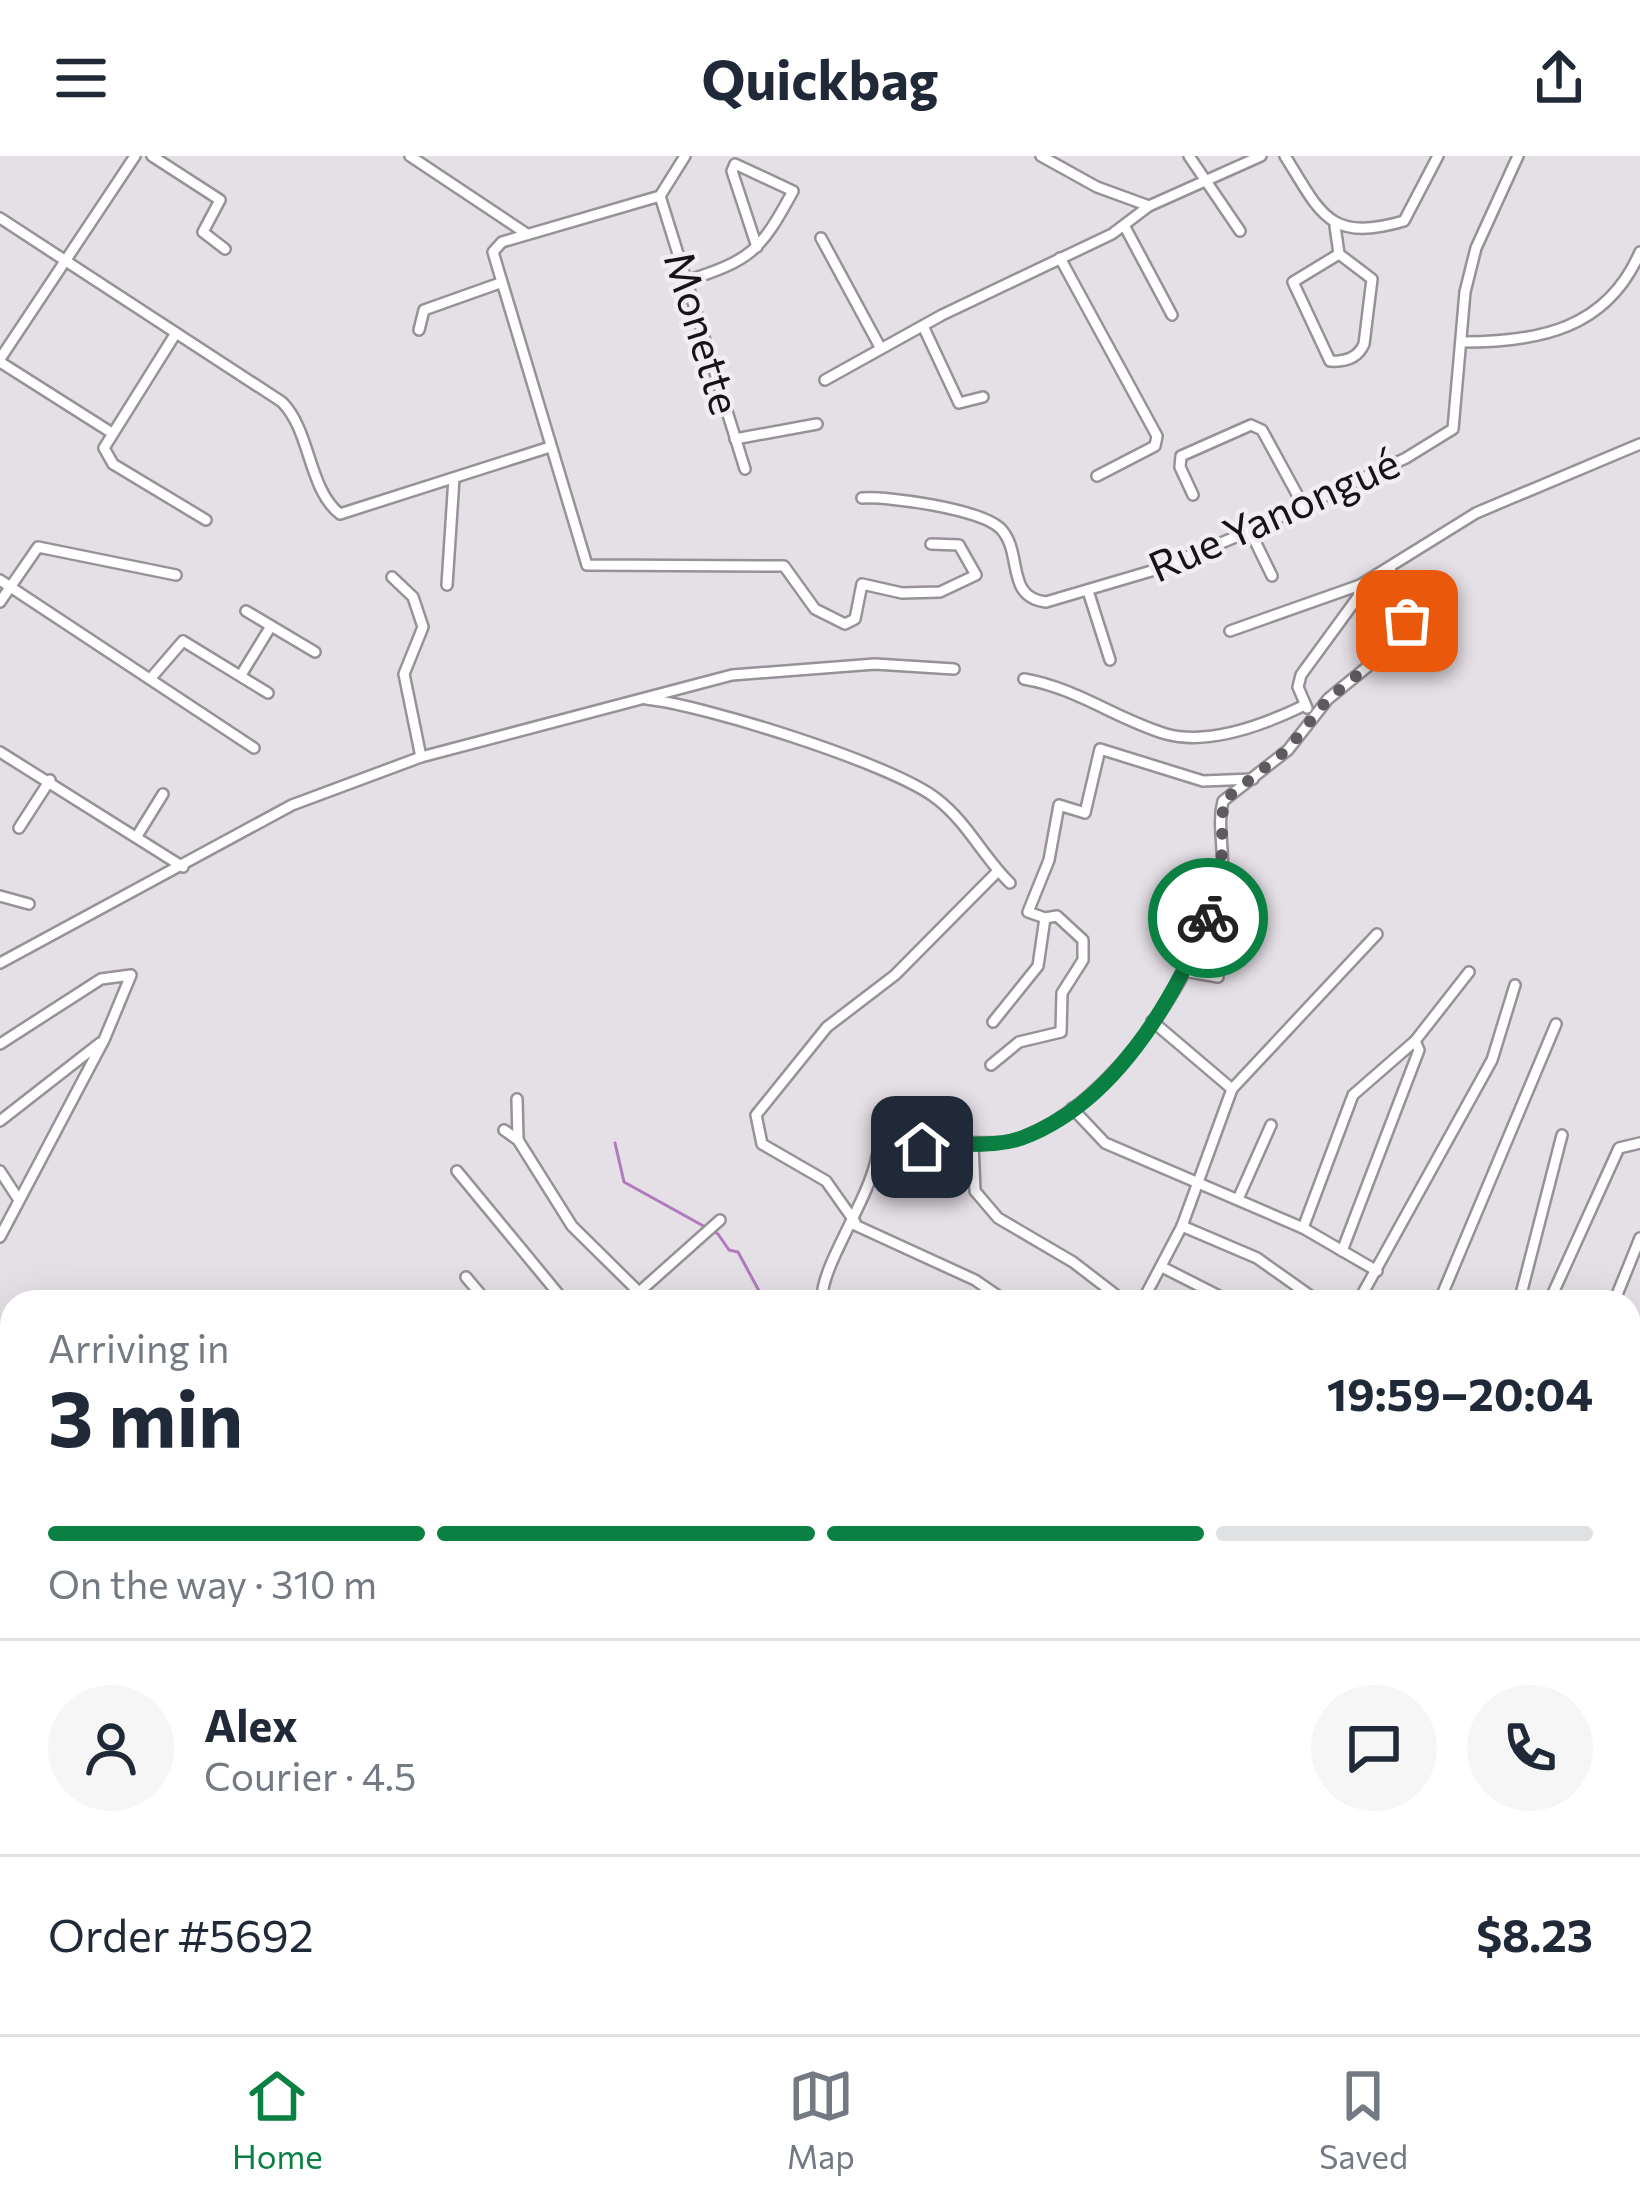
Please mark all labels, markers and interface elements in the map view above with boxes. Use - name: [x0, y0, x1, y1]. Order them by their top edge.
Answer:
- icon: menu: [48, 45, 114, 111]
- text: Quickbag: [701, 45, 939, 111]
- icon: share: [1526, 45, 1592, 111]
- street label: Monette: [655, 245, 753, 420]
- street label: Rue Yanongué: [1140, 435, 1406, 591]
- pin: [1356, 570, 1458, 672]
- icon: bag: [1374, 588, 1440, 654]
- courier: [1148, 858, 1268, 978]
- icon: bike: [1175, 885, 1241, 951]
- pin: [871, 1096, 973, 1198]
- icon: home: [889, 1114, 955, 1180]
- text: Arriving in: [48, 1323, 229, 1371]
- text: 19:59–20:04: [1327, 1365, 1593, 1420]
- text: 3 min: [48, 1368, 243, 1463]
- text: On the way · 310 m: [48, 1559, 377, 1607]
- button: person: [48, 1685, 174, 1811]
- button: chat: [1311, 1685, 1437, 1811]
- button: phone: [1467, 1685, 1593, 1811]
- text: Alex: [204, 1696, 298, 1751]
- text: Courier · 4.5: [204, 1751, 416, 1799]
- text: Order #5692: [48, 1906, 314, 1961]
- text: $8.23: [1476, 1906, 1593, 1961]
- tab: Home: [232, 2063, 323, 2176]
- tab: Map: [787, 2063, 855, 2176]
- tab: Saved: [1319, 2063, 1408, 2176]

